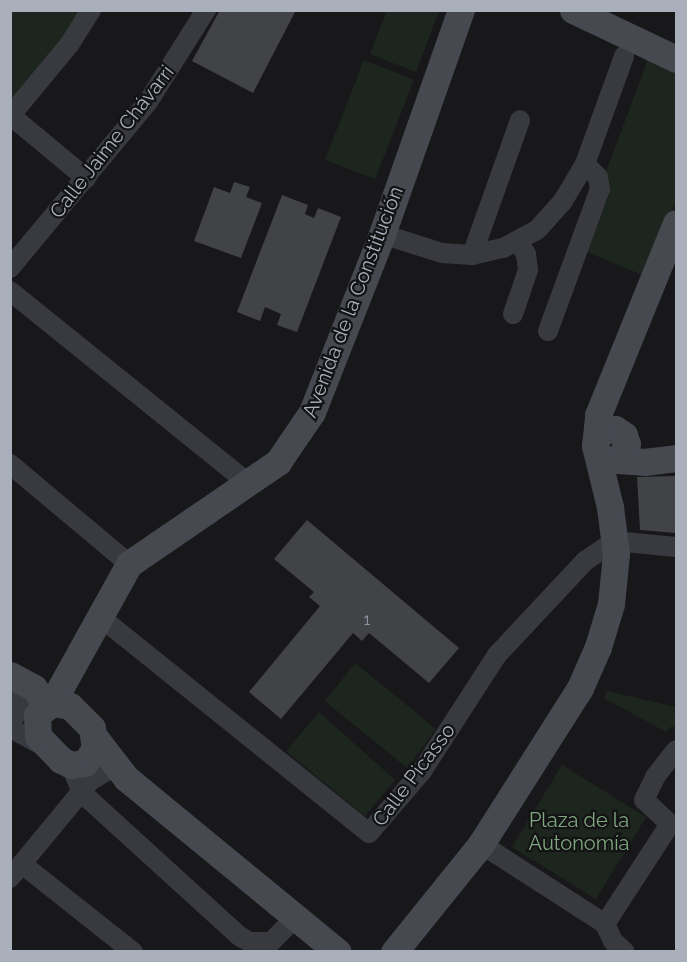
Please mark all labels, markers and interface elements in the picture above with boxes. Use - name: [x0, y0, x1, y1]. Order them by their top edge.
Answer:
- street label: Calle Jaime Chávarri: [45, 61, 179, 223]
- street label: Avenida de la Constitución: [298, 183, 408, 421]
- house number: 1: [364, 610, 370, 630]
- street label: Calle Picasso: [368, 719, 460, 831]
- park label: Plaza de la Autonomía: [529, 809, 629, 856]

